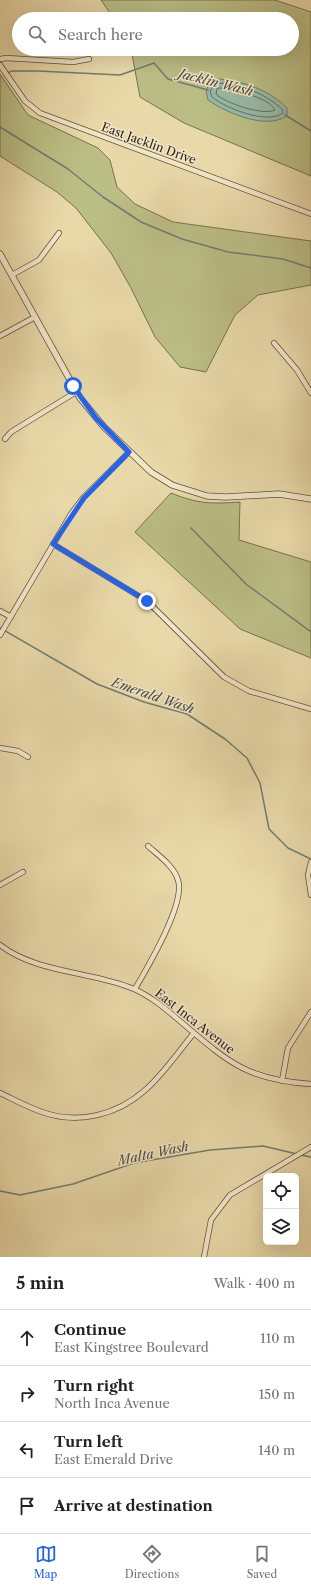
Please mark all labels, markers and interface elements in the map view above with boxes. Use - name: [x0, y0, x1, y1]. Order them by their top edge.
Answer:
- search box: [12, 12, 299, 56]
- icon: search: [26, 23, 48, 45]
- text: Search here: [58, 25, 143, 44]
- water label: Jacklin Wash: [173, 64, 255, 99]
- street label: East Jacklin Drive: [99, 119, 199, 167]
- route start: [64, 377, 82, 395]
- route end: [138, 592, 156, 610]
- water label: Emerald Wash: [109, 673, 196, 717]
- street label: East Inca Avenue: [152, 985, 238, 1057]
- water label: Malta Wash: [114, 1138, 190, 1169]
- map controls: [263, 1173, 299, 1245]
- button: locate: [263, 1173, 299, 1209]
- button: layers: [263, 1209, 299, 1245]
- text: 5 min: [16, 1273, 64, 1293]
- text: Walk · 400 m: [214, 1275, 295, 1291]
- text: Continue: [54, 1320, 126, 1339]
- icon: ahead: [16, 1327, 38, 1349]
- text: 110 m: [260, 1330, 295, 1346]
- text: East Kingstree Boulevard: [54, 1339, 209, 1355]
- text: Turn right: [54, 1376, 134, 1395]
- icon: right: [16, 1383, 38, 1405]
- text: 150 m: [259, 1386, 295, 1402]
- text: North Inca Avenue: [54, 1395, 170, 1411]
- text: Turn left: [54, 1432, 123, 1451]
- icon: left: [16, 1439, 38, 1461]
- text: 140 m: [258, 1442, 295, 1458]
- text: East Emerald Drive: [54, 1451, 173, 1467]
- icon: arrive: [16, 1495, 38, 1517]
- text: Arrive at destination: [54, 1496, 213, 1515]
- tab: Map: [34, 1543, 57, 1581]
- tab: Directions: [125, 1543, 179, 1581]
- tab: Saved: [247, 1543, 277, 1581]

